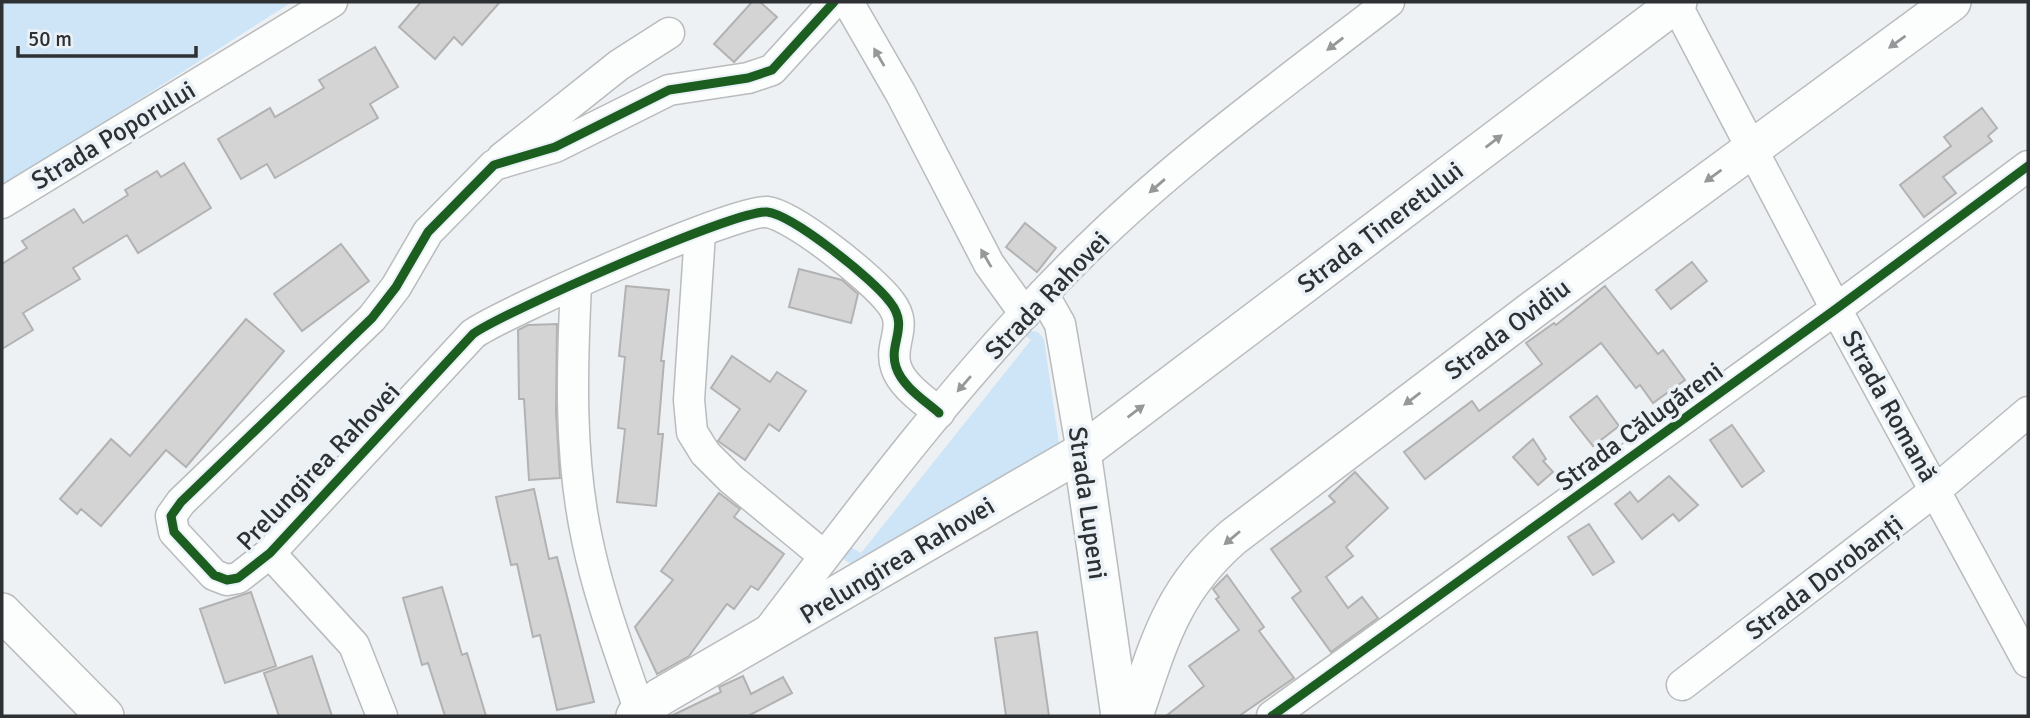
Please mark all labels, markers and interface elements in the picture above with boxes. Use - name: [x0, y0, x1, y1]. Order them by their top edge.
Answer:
- scale bar: [18, 14, 196, 58]
- text: 50 m: [28, 26, 72, 52]
- one-way arrow: [1888, 35, 1906, 49]
- one-way arrow: [1326, 36, 1344, 51]
- one-way arrow: [873, 47, 885, 66]
- street label: Strada Poporului: [26, 74, 201, 197]
- one-way arrow: [1484, 134, 1502, 149]
- street label: Strada Tineretului: [1291, 155, 1470, 301]
- one-way arrow: [1704, 169, 1722, 183]
- one-way arrow: [1149, 178, 1166, 193]
- street label: Strada Rahovei: [978, 225, 1117, 367]
- one-way arrow: [980, 248, 992, 267]
- street label: Strada Ovidiu: [1438, 272, 1577, 388]
- street label: Strada Romană: [1834, 325, 1944, 488]
- street label: Strada Călugăreni: [1550, 355, 1730, 498]
- one-way arrow: [957, 375, 972, 392]
- street label: Prelungirea Rahovei: [230, 376, 407, 557]
- one-way arrow: [1404, 392, 1422, 407]
- one-way arrow: [1127, 405, 1145, 419]
- street label: Strada Lupeni: [1060, 425, 1114, 582]
- street label: Prelungirea Rahovei: [794, 490, 1001, 632]
- street label: Strada Dorobanți: [1739, 508, 1910, 647]
- one-way arrow: [1224, 530, 1241, 545]

